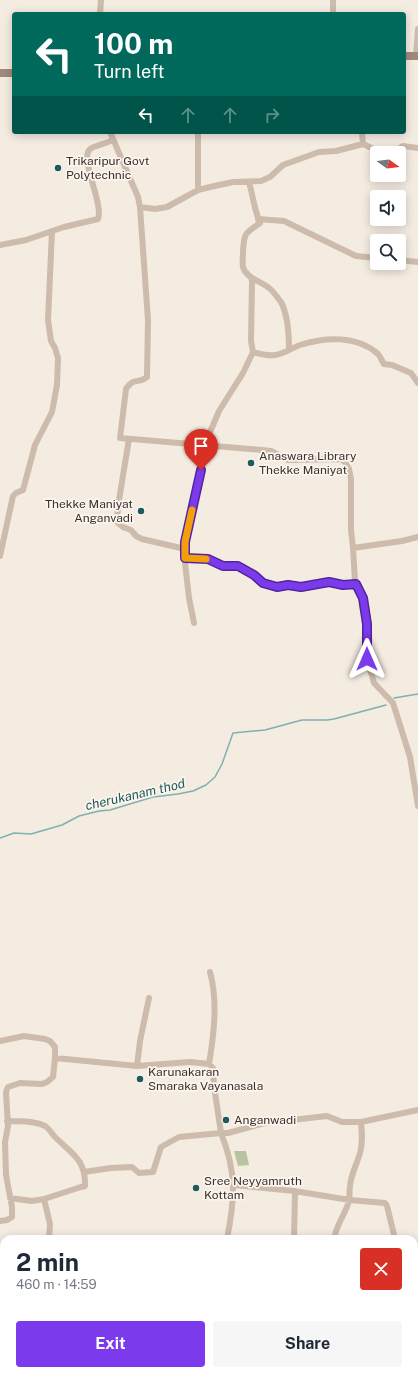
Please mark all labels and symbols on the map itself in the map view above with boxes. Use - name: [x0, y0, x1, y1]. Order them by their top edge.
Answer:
- north arrow: [370, 146, 406, 182]
- place label: Trikaripur Govt Polytechnic: [66, 154, 150, 182]
- marker: Trikaripur Govt Polytechnic: [53, 163, 63, 173]
- pin: [184, 429, 218, 470]
- place label: Anaswara Library Thekke Maniyat: [259, 449, 357, 477]
- marker: Anaswara Library Thekke Maniyat: [246, 458, 256, 468]
- place label: Thekke Maniyat Anganvadi: [45, 497, 133, 525]
- marker: Thekke Maniyat Anganvadi: [136, 506, 146, 516]
- position arrow: [346, 638, 388, 680]
- water label: cherukanam thod: [84, 776, 187, 813]
- place label: Karunakaran Smaraka Vayanasala: [148, 1065, 263, 1093]
- marker: Karunakaran Smaraka Vayanasala: [135, 1074, 145, 1084]
- place label: Anganwadi: [234, 1113, 296, 1127]
- marker: Anganwadi: [221, 1115, 231, 1125]
- place label: Sree Neyyamruth Kottam: [204, 1174, 302, 1202]
- marker: Sree Neyyamruth Kottam: [191, 1183, 201, 1193]

